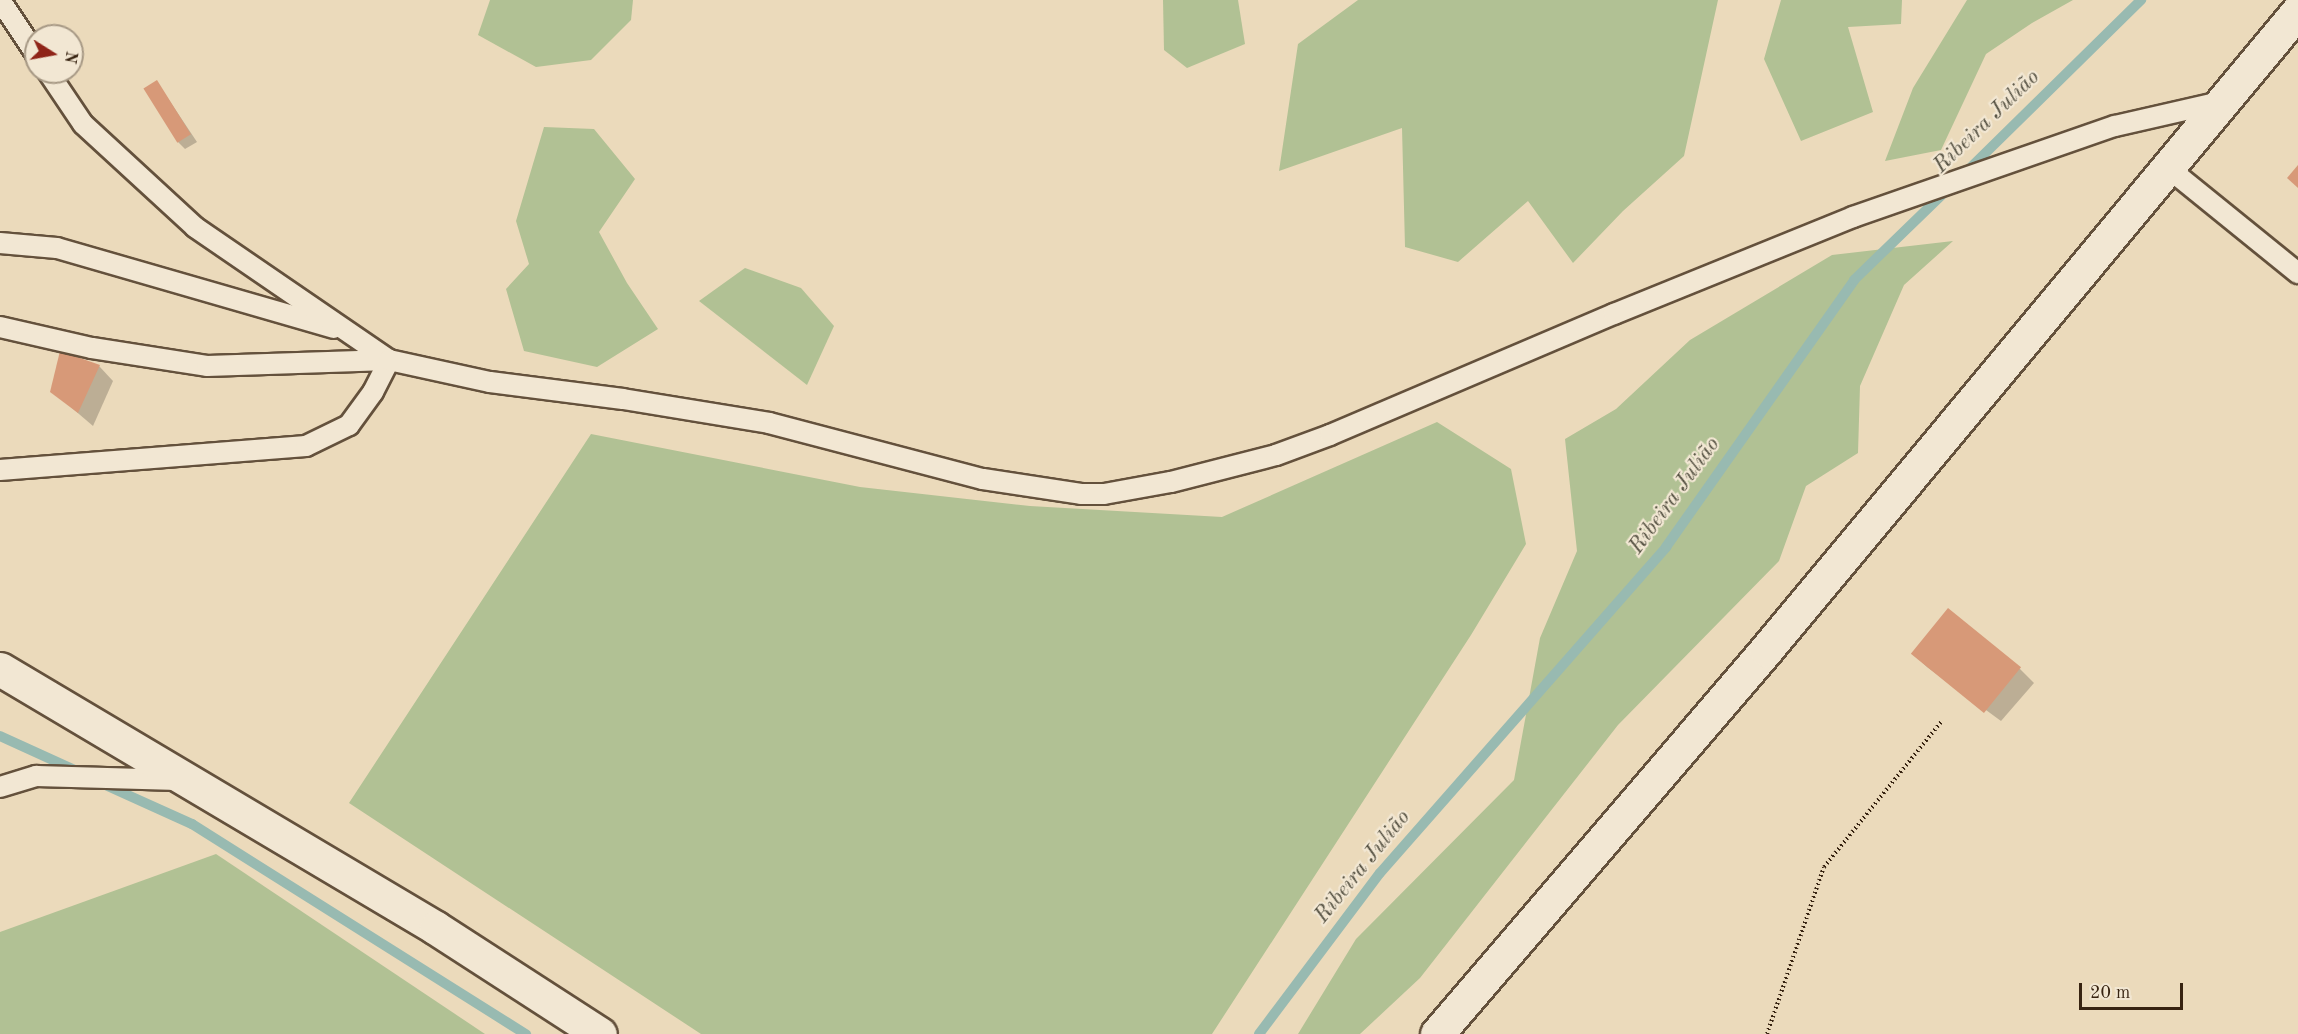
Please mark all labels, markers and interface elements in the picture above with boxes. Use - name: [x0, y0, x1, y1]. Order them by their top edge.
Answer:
- north arrow: [24, 24, 84, 84]
- text: N: [61, 50, 79, 65]
- water label: Ribeira Julião: [1928, 65, 2046, 179]
- water label: Ribeira Julião: [1624, 433, 1726, 559]
- water label: Ribeira Julião: [1309, 805, 1417, 929]
- scale bar: [2082, 971, 2186, 1009]
- text: 20 m: [2090, 984, 2130, 1002]

